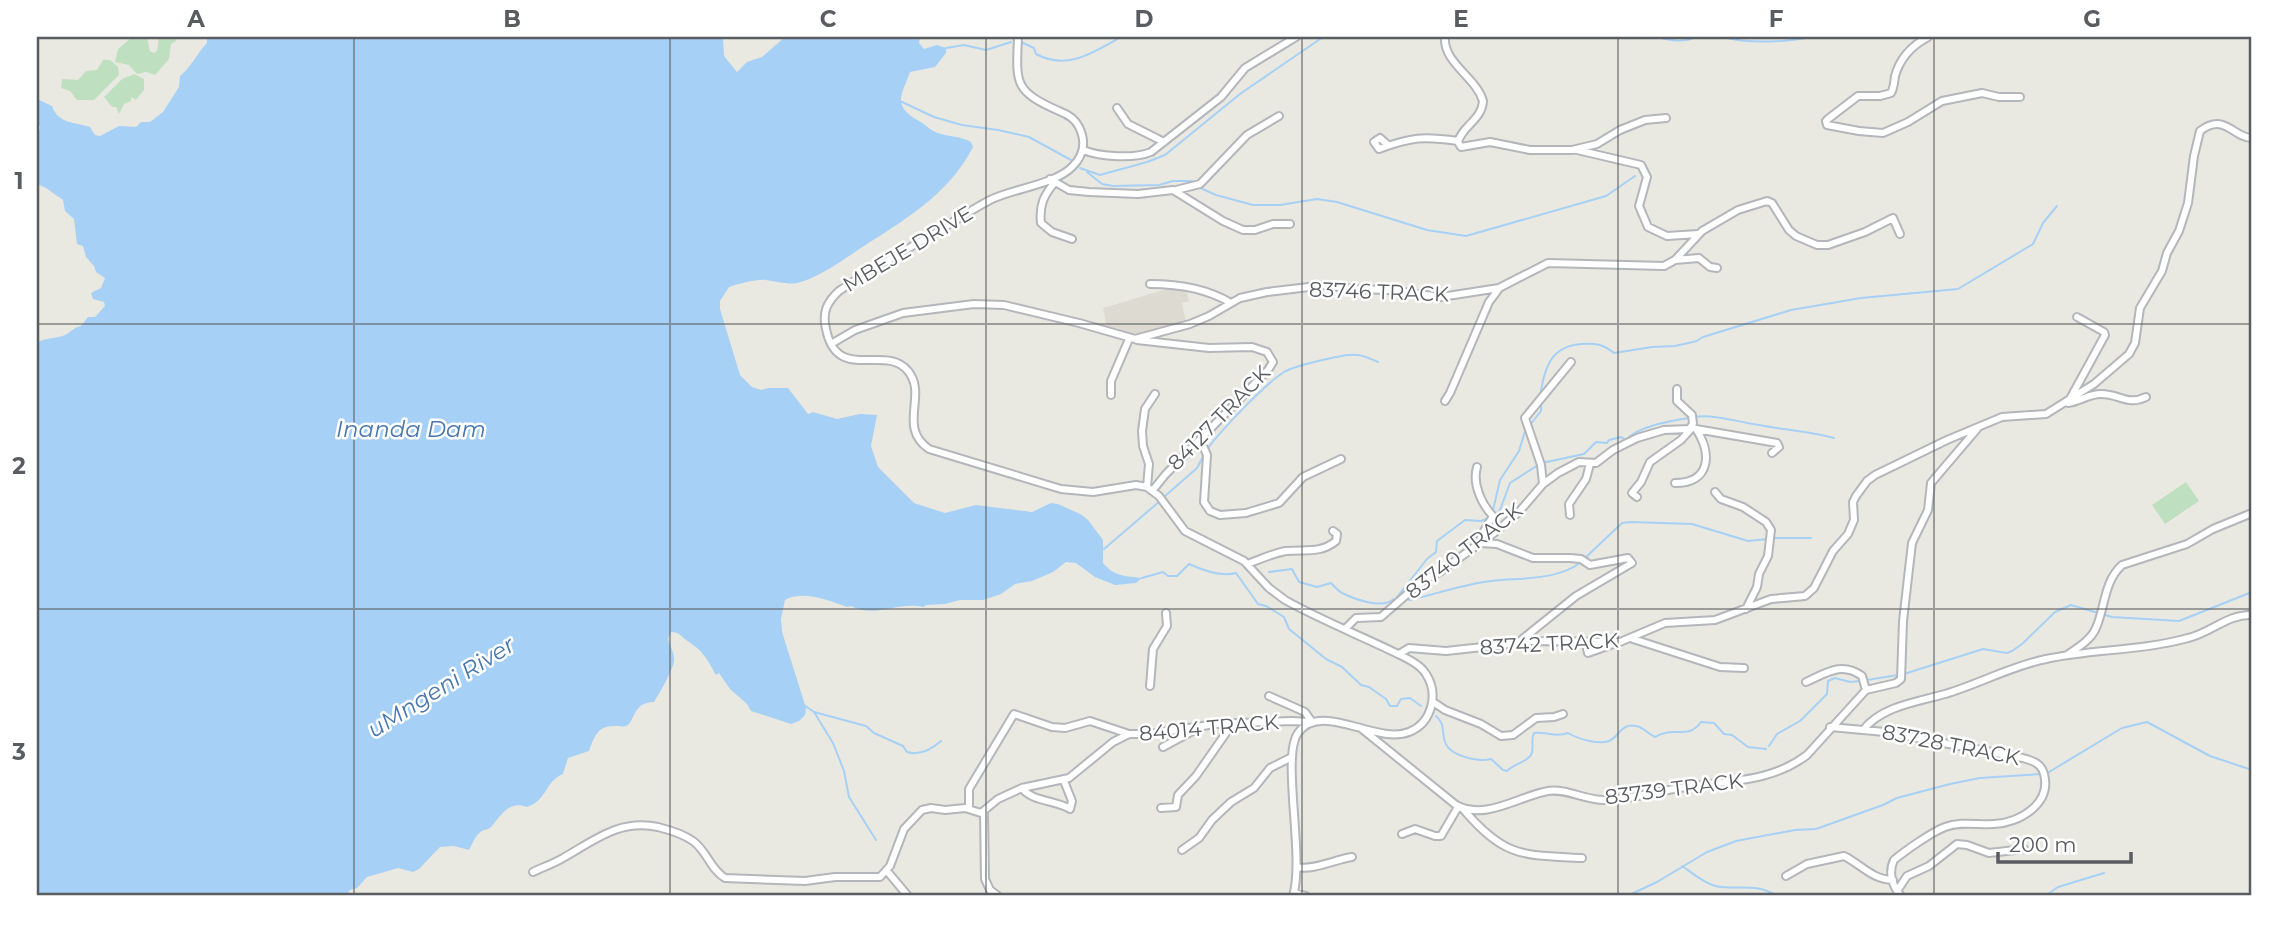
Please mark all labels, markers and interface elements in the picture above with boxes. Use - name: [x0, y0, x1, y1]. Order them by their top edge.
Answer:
- text: A: [186, 5, 205, 33]
- text: B: [503, 5, 521, 33]
- text: C: [820, 5, 837, 33]
- text: D: [1135, 5, 1154, 33]
- text: E: [1453, 5, 1469, 33]
- text: F: [1769, 5, 1784, 33]
- text: G: [2083, 5, 2101, 33]
- text: 1: [14, 167, 24, 195]
- street label: MBEJE DRIVE: [838, 200, 977, 297]
- street label: 83746 TRACK: [1309, 277, 1450, 306]
- street label: 84127 TRACK: [1162, 360, 1275, 475]
- water label: Inanda Dam: [336, 415, 486, 443]
- text: 2: [12, 452, 26, 480]
- street label: 83740 TRACK: [1400, 497, 1527, 604]
- street label: 83742 TRACK: [1479, 627, 1619, 660]
- water label: uMngeni River: [362, 630, 520, 744]
- street label: 84014 TRACK: [1138, 709, 1280, 746]
- street label: 83728 TRACK: [1880, 719, 2022, 770]
- text: 3: [11, 738, 26, 766]
- street label: 83739 TRACK: [1603, 768, 1745, 809]
- scale bar: [1998, 821, 2132, 865]
- text: 200 m: [2009, 832, 2076, 857]

